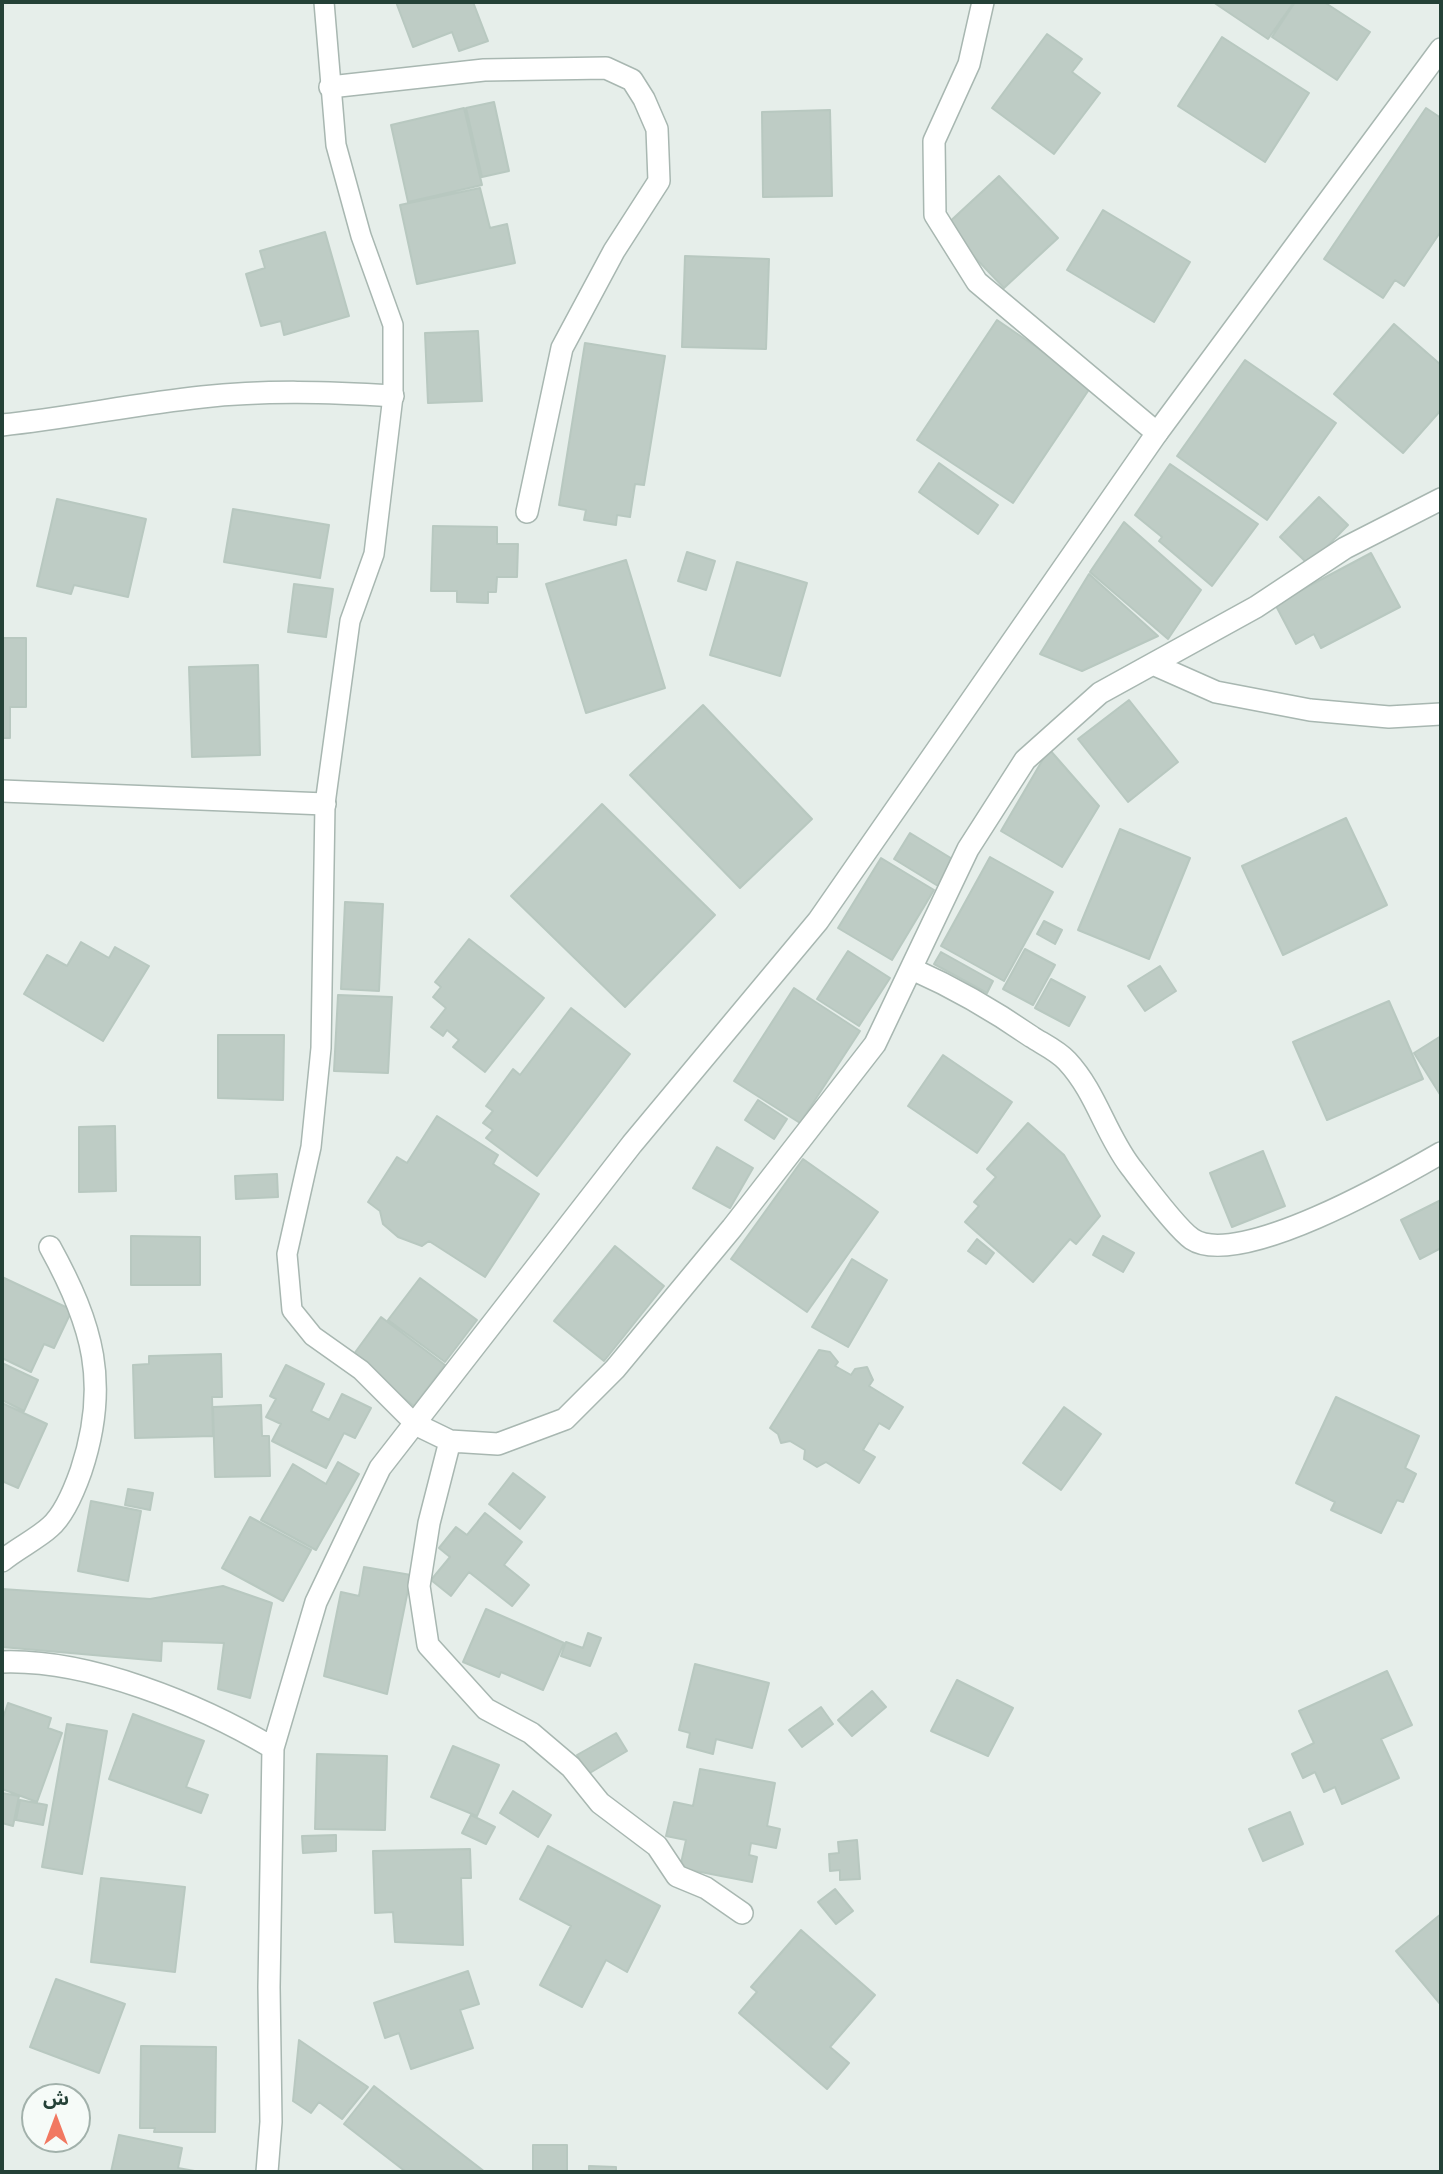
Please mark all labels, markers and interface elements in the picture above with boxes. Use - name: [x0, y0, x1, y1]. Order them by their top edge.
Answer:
- north arrow: [21, 2083, 91, 2153]
- text: ش: [43, 2087, 69, 2110]

